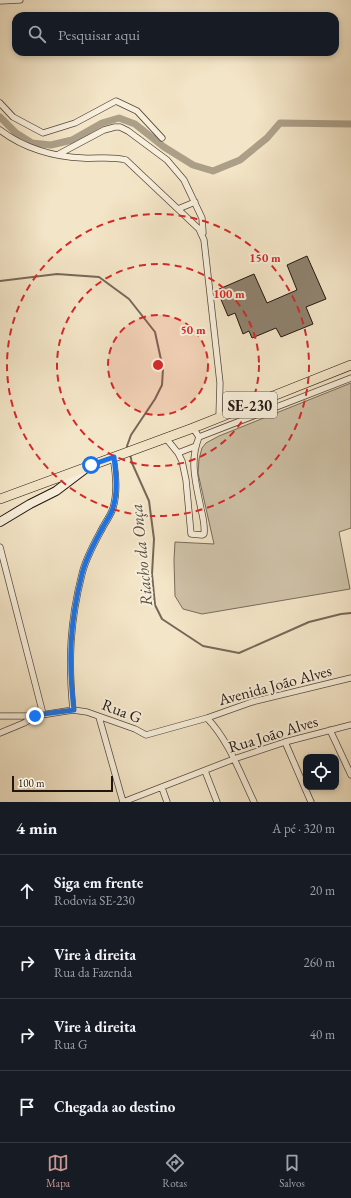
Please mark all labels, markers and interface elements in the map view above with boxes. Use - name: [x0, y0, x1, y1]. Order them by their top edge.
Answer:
- search box: [12, 12, 339, 56]
- icon: search: [26, 23, 48, 45]
- text: Pesquisar aqui: [58, 25, 140, 44]
- text: 150 m: [249, 250, 281, 266]
- text: 100 m: [213, 286, 245, 302]
- text: 50 m: [180, 322, 206, 338]
- centre of rings: [151, 358, 165, 372]
- road number: SE-230: [223, 392, 277, 418]
- route start: [82, 456, 100, 474]
- water label: Riacho da Onça: [125, 503, 157, 607]
- street label: Avenida João Alves: [215, 660, 334, 710]
- street label: Rua G: [99, 694, 145, 728]
- route end: [26, 707, 44, 725]
- street label: Rua João Alves: [226, 710, 320, 758]
- map controls: [303, 754, 339, 790]
- button: locate: [303, 754, 339, 790]
- scale bar: [12, 774, 113, 793]
- text: 100 m: [18, 776, 45, 790]
- text: 4 min: [16, 817, 57, 839]
- text: A pé · 320 m: [272, 820, 335, 837]
- text: Siga em frente: [54, 873, 143, 892]
- icon: ahead: [16, 880, 38, 902]
- text: 20 m: [310, 882, 335, 899]
- text: Rodovia SE-230: [54, 892, 135, 909]
- text: Vire à direita: [54, 945, 136, 964]
- icon: right: [16, 952, 38, 974]
- text: 260 m: [304, 954, 335, 971]
- text: Rua da Fazenda: [54, 964, 132, 981]
- text: Vire à direita: [54, 1017, 136, 1036]
- icon: right: [16, 1024, 38, 1046]
- text: 40 m: [310, 1026, 335, 1043]
- text: Rua G: [54, 1036, 87, 1053]
- icon: arrive: [16, 1096, 38, 1118]
- text: Chegada ao destino: [54, 1097, 175, 1116]
- tab: Mapa: [46, 1152, 70, 1190]
- tab: Rotas: [162, 1152, 187, 1190]
- tab: Salvos: [279, 1152, 305, 1190]

